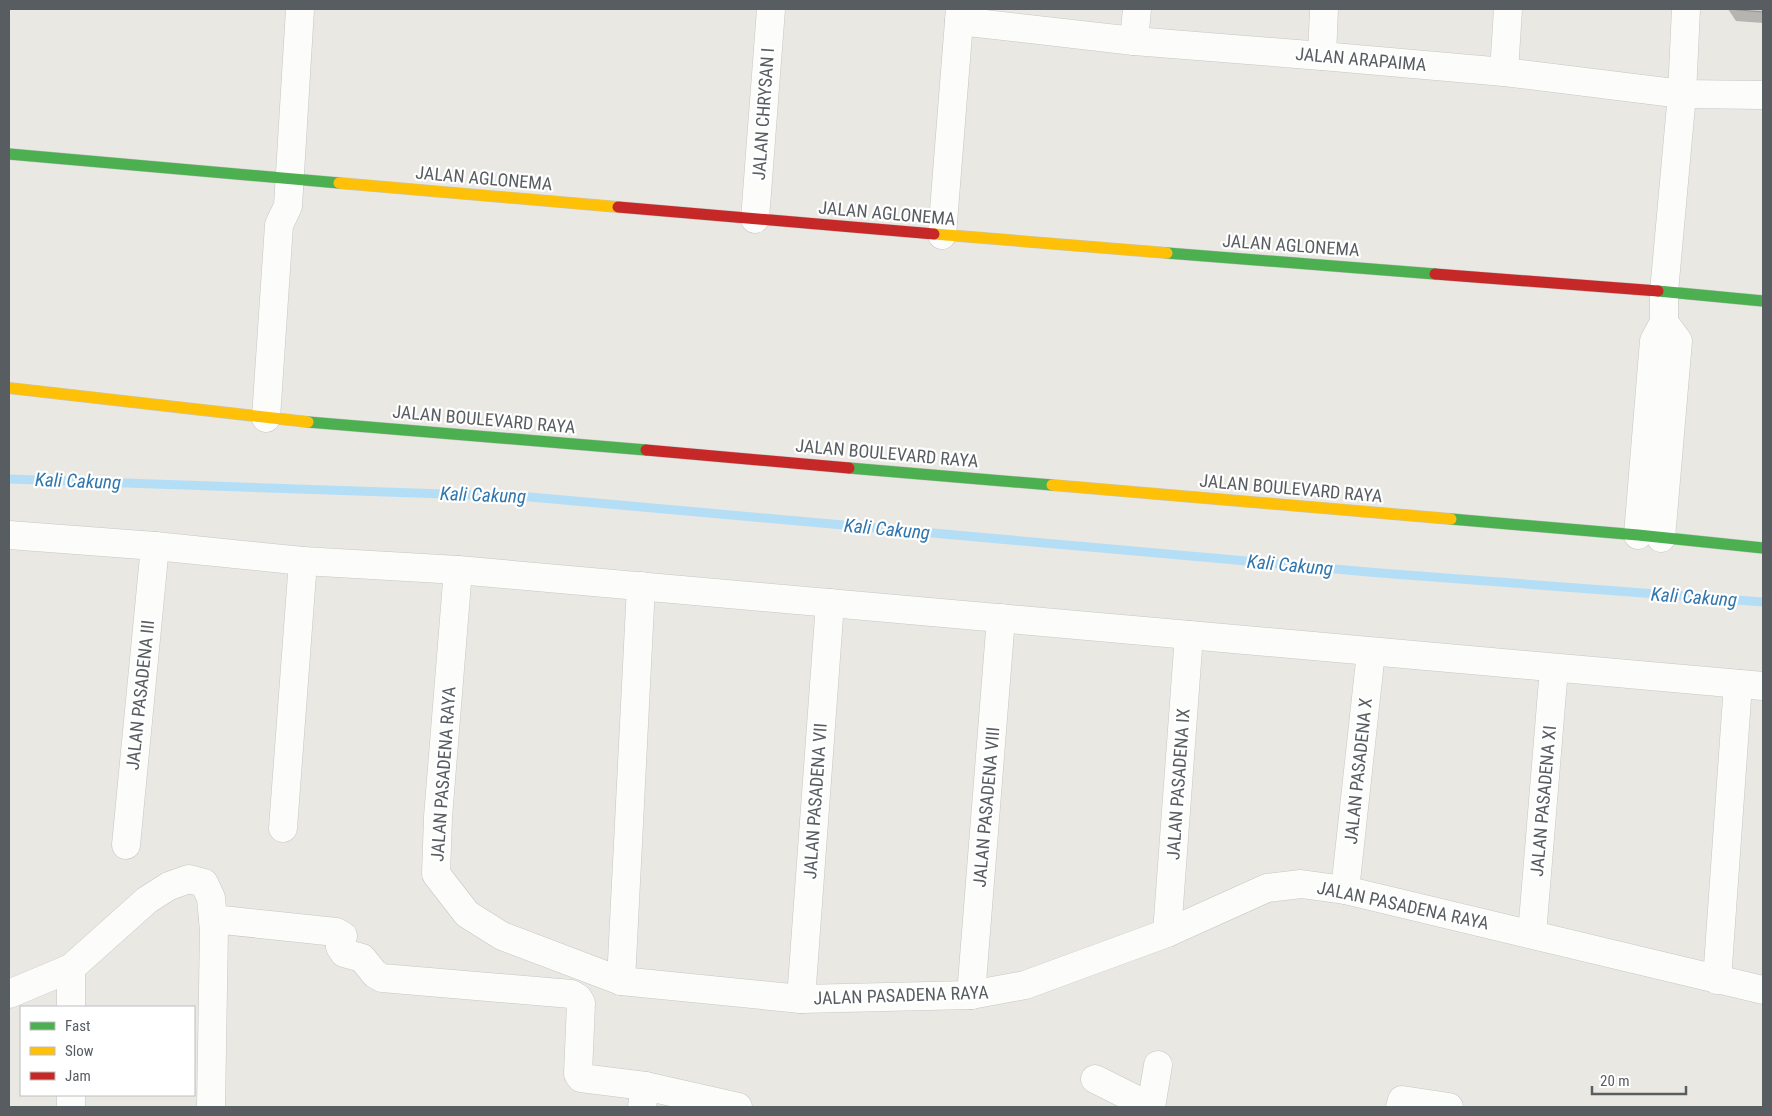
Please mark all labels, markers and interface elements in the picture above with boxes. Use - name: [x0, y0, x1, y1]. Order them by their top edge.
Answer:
- street label: JALAN ARAPAIMA: [1295, 43, 1428, 75]
- street label: JALAN CHRYSAN I: [748, 47, 778, 181]
- street label: JALAN AGLONEMA: [415, 162, 554, 194]
- street label: JALAN AGLONEMA: [818, 197, 957, 229]
- street label: JALAN AGLONEMA: [1222, 230, 1361, 260]
- street label: JALAN BOULEVARD RAYA: [392, 401, 577, 438]
- street label: JALAN BOULEVARD RAYA: [795, 435, 980, 472]
- water label: Kali Cakung: [35, 468, 121, 494]
- street label: JALAN BOULEVARD RAYA: [1199, 470, 1384, 507]
- water label: Kali Cakung: [440, 482, 526, 508]
- water label: Kali Cakung: [843, 514, 931, 544]
- water label: Kali Cakung: [1246, 550, 1334, 580]
- water label: Kali Cakung: [1650, 583, 1738, 611]
- street label: JALAN PASADENA III: [122, 619, 158, 771]
- street label: JALAN PASADENA RAYA: [426, 685, 460, 862]
- street label: JALAN PASADENA X: [1340, 697, 1376, 845]
- street label: JALAN PASADENA IX: [1162, 708, 1194, 860]
- street label: JALAN PASADENA VII: [799, 722, 831, 880]
- street label: JALAN PASADENA XI: [1526, 725, 1560, 877]
- street label: JALAN PASADENA VIII: [969, 726, 1003, 888]
- street label: JALAN PASADENA RAYA: [1315, 877, 1492, 934]
- street label: JALAN PASADENA RAYA: [813, 981, 990, 1009]
- legend: [20, 1006, 195, 1096]
- text: Fast: [65, 1017, 90, 1035]
- text: Slow: [65, 1042, 94, 1060]
- scale bar: [1592, 1064, 1686, 1096]
- text: Jam: [65, 1067, 91, 1085]
- text: 20 m: [1600, 1072, 1630, 1090]

